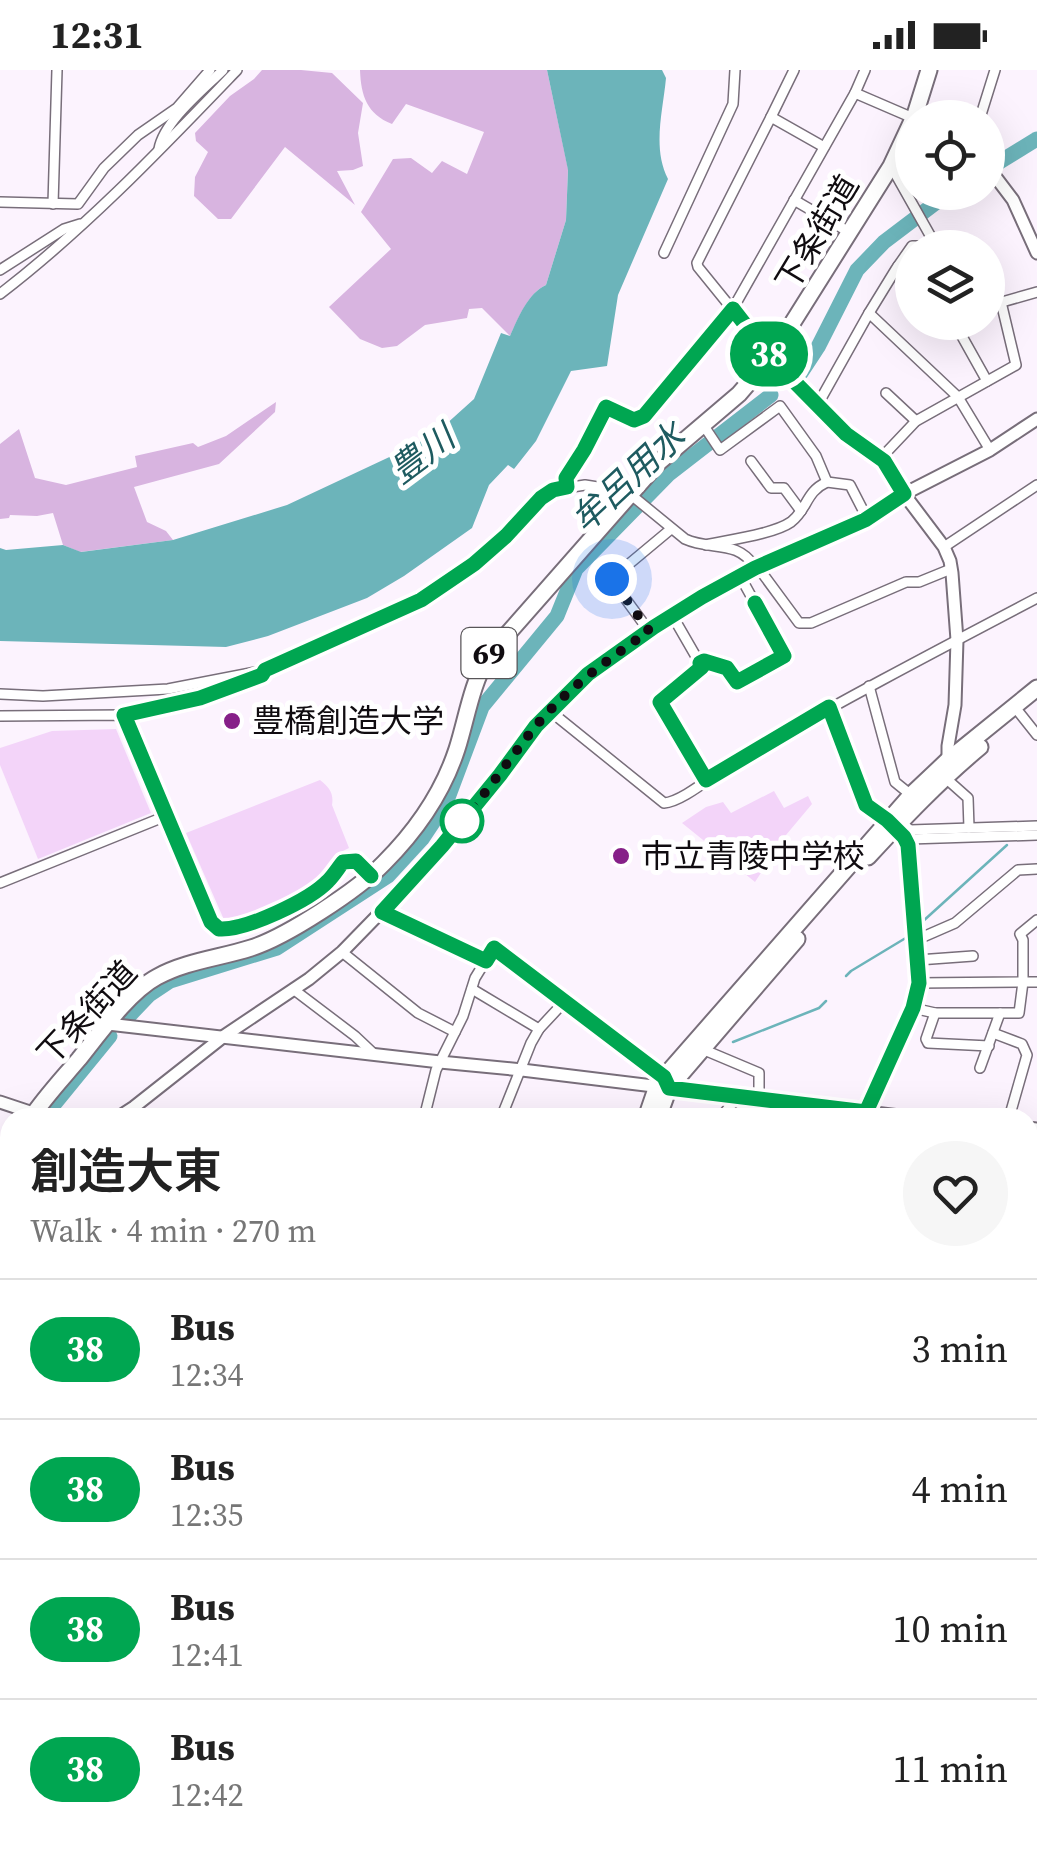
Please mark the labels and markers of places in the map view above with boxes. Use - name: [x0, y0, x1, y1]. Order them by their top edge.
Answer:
- place label: 豊橋創造大学: [252, 699, 444, 743]
- marker: 豊橋創造大学: [221, 710, 243, 732]
- unlabelled marker: [441, 800, 483, 842]
- place label: 市立青陵中学校: [641, 834, 865, 878]
- marker: 市立青陵中学校: [610, 845, 632, 867]

